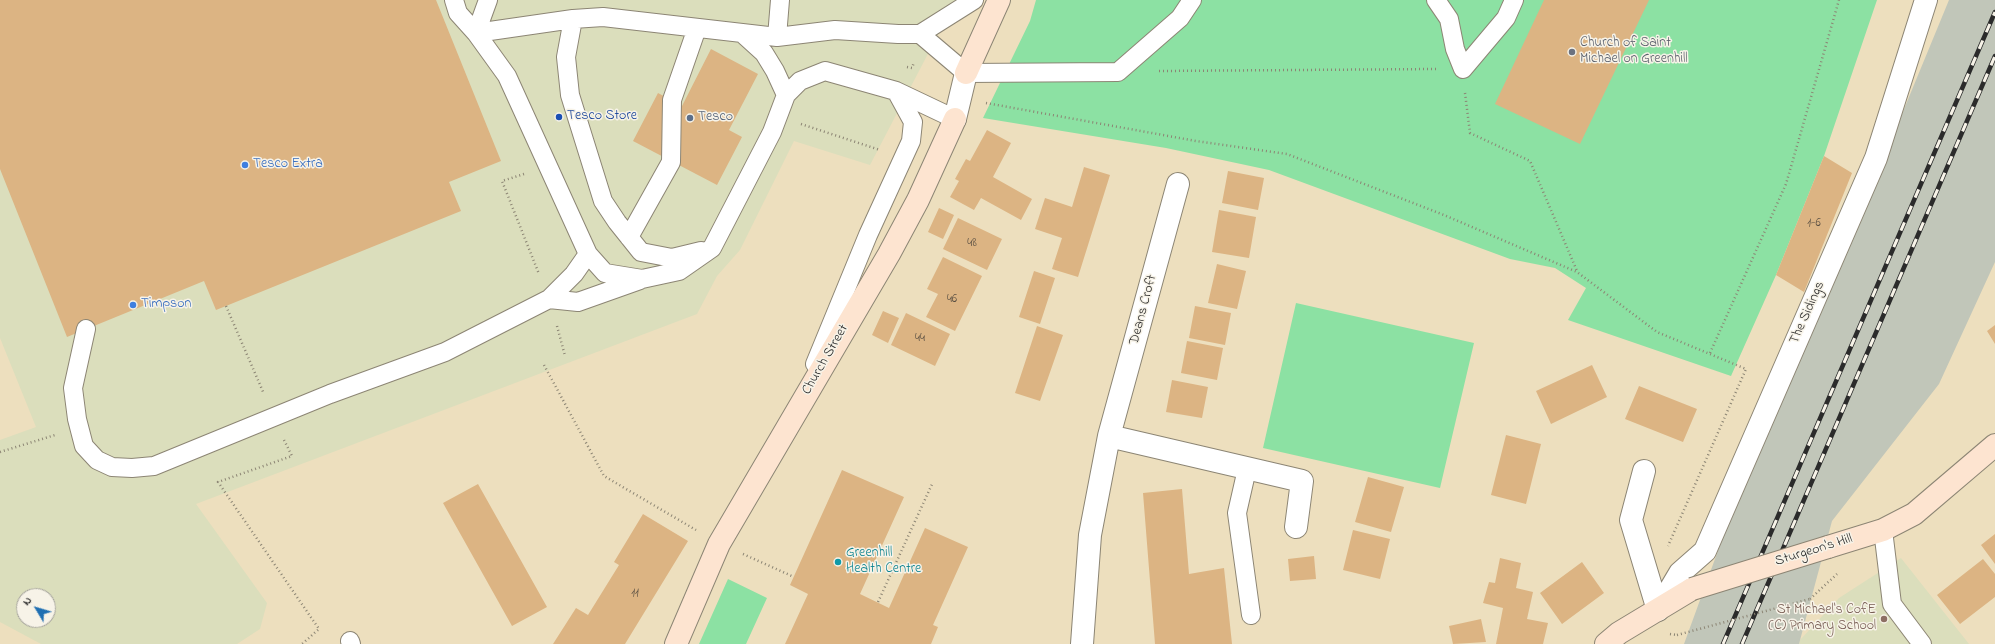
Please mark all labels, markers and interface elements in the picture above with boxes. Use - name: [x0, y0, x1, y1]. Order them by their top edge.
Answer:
- place label: Church of Saint Michael on Greenhill: [1580, 36, 1688, 68]
- marker: Church of Saint Michael on Greenhill: [1567, 47, 1577, 57]
- place label: Tesco Store: [567, 109, 637, 125]
- place label: Tesco: [698, 110, 733, 126]
- marker: Tesco Store: [554, 112, 564, 122]
- marker: Tesco: [685, 113, 695, 123]
- place label: Tesco Extra: [253, 157, 323, 173]
- marker: Tesco Extra: [240, 160, 250, 170]
- house number: 1-6: [1807, 217, 1821, 231]
- house number: 48: [967, 237, 977, 251]
- street label: Deans Croft: [1127, 273, 1161, 347]
- street label: The Sidings: [1787, 279, 1829, 347]
- house number: 46: [947, 293, 957, 307]
- place label: Timpson: [141, 297, 191, 313]
- marker: Timpson: [128, 300, 138, 310]
- street label: Church Street: [799, 322, 853, 398]
- house number: 44: [915, 332, 925, 346]
- street label: Sturgeon's Hill: [1773, 531, 1855, 571]
- place label: Greenhill Health Centre: [846, 546, 921, 578]
- marker: Greenhill Health Centre: [833, 557, 843, 567]
- house number: 11: [631, 587, 639, 601]
- north arrow: [16, 588, 56, 628]
- text: N: [19, 593, 36, 609]
- place label: St Michael's CofE (C) Primary School: [1768, 603, 1876, 636]
- marker: St Michael's CofE (C) Primary School: [1879, 614, 1889, 624]

